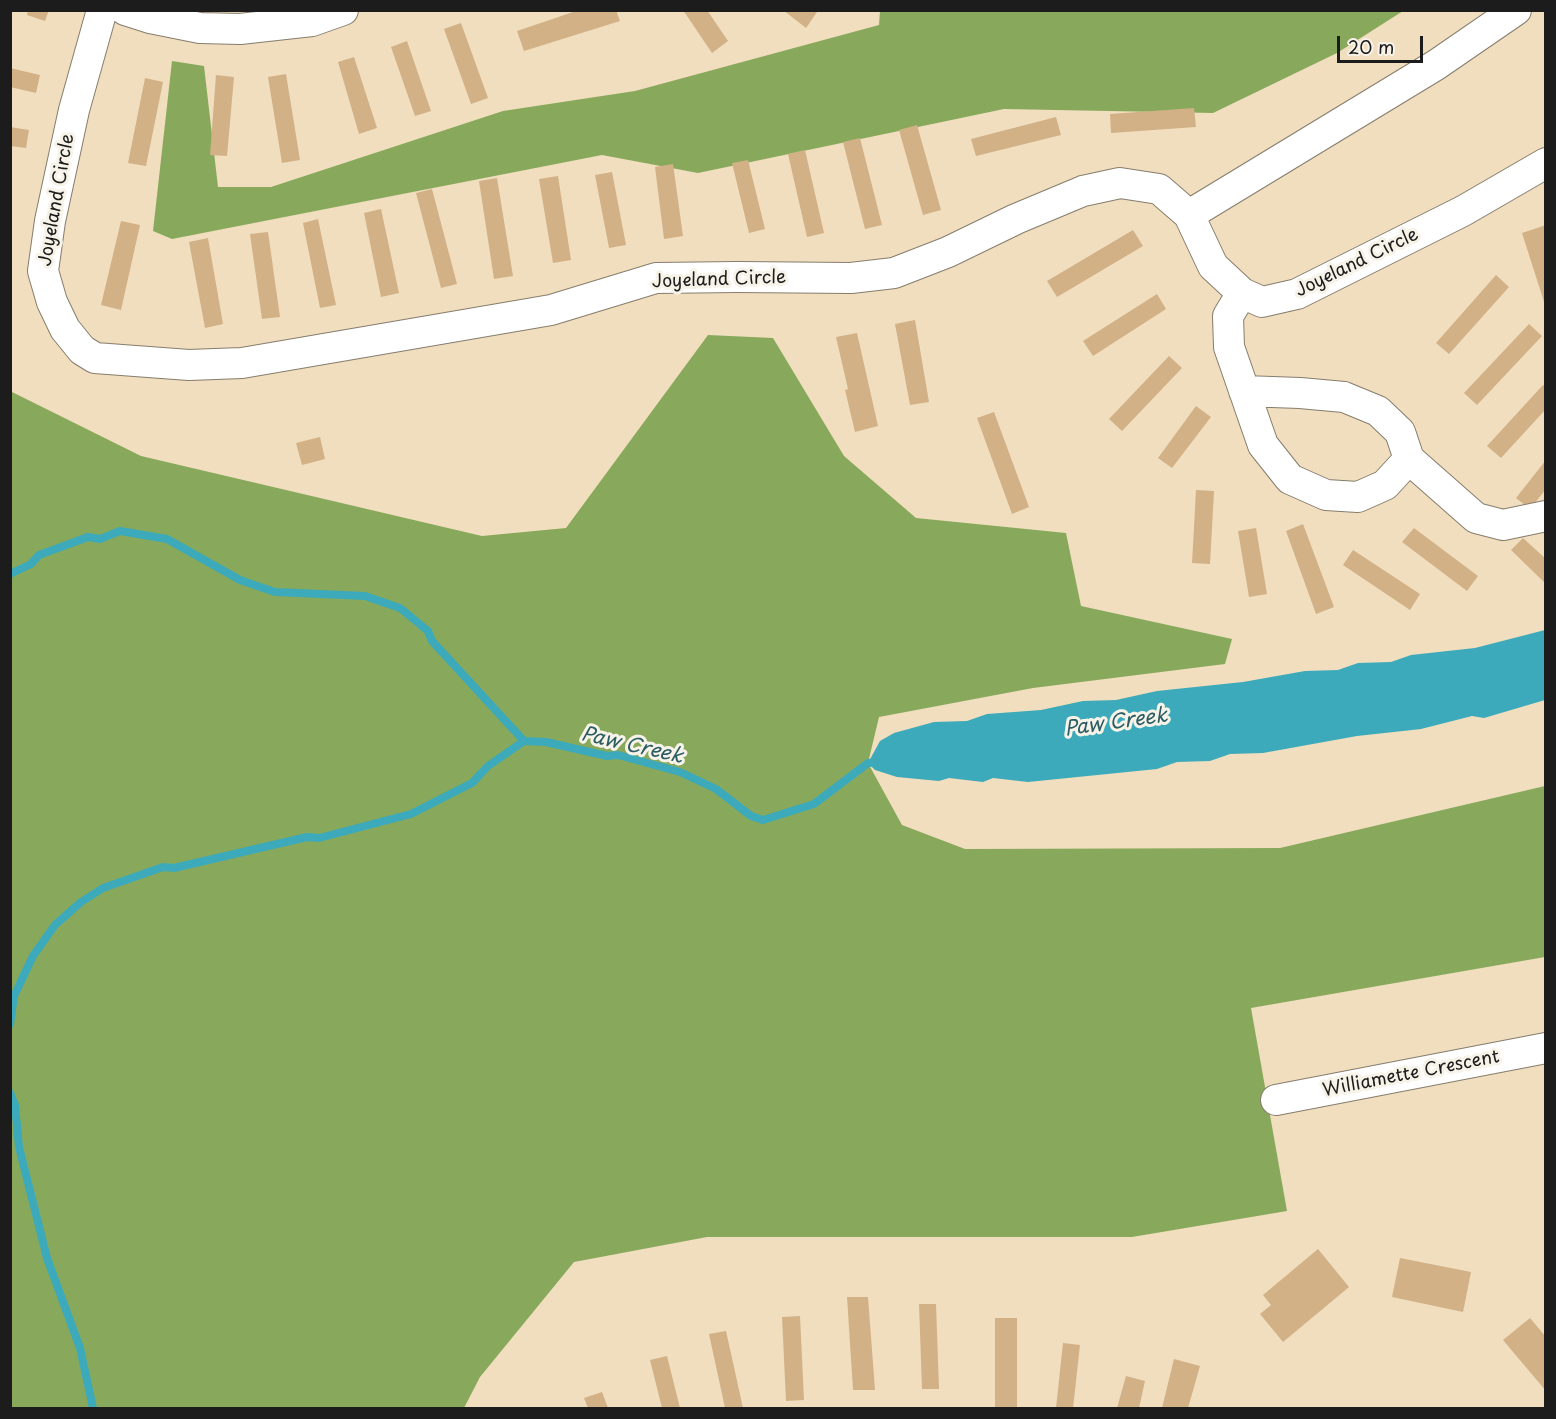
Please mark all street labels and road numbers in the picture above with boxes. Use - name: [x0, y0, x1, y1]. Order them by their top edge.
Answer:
- street label: Joyeland Circle: [35, 132, 79, 268]
- street label: Joyeland Circle: [1292, 224, 1422, 302]
- street label: Joyeland Circle: [652, 267, 786, 293]
- street label: Williamette Crescent: [1321, 1046, 1501, 1102]

